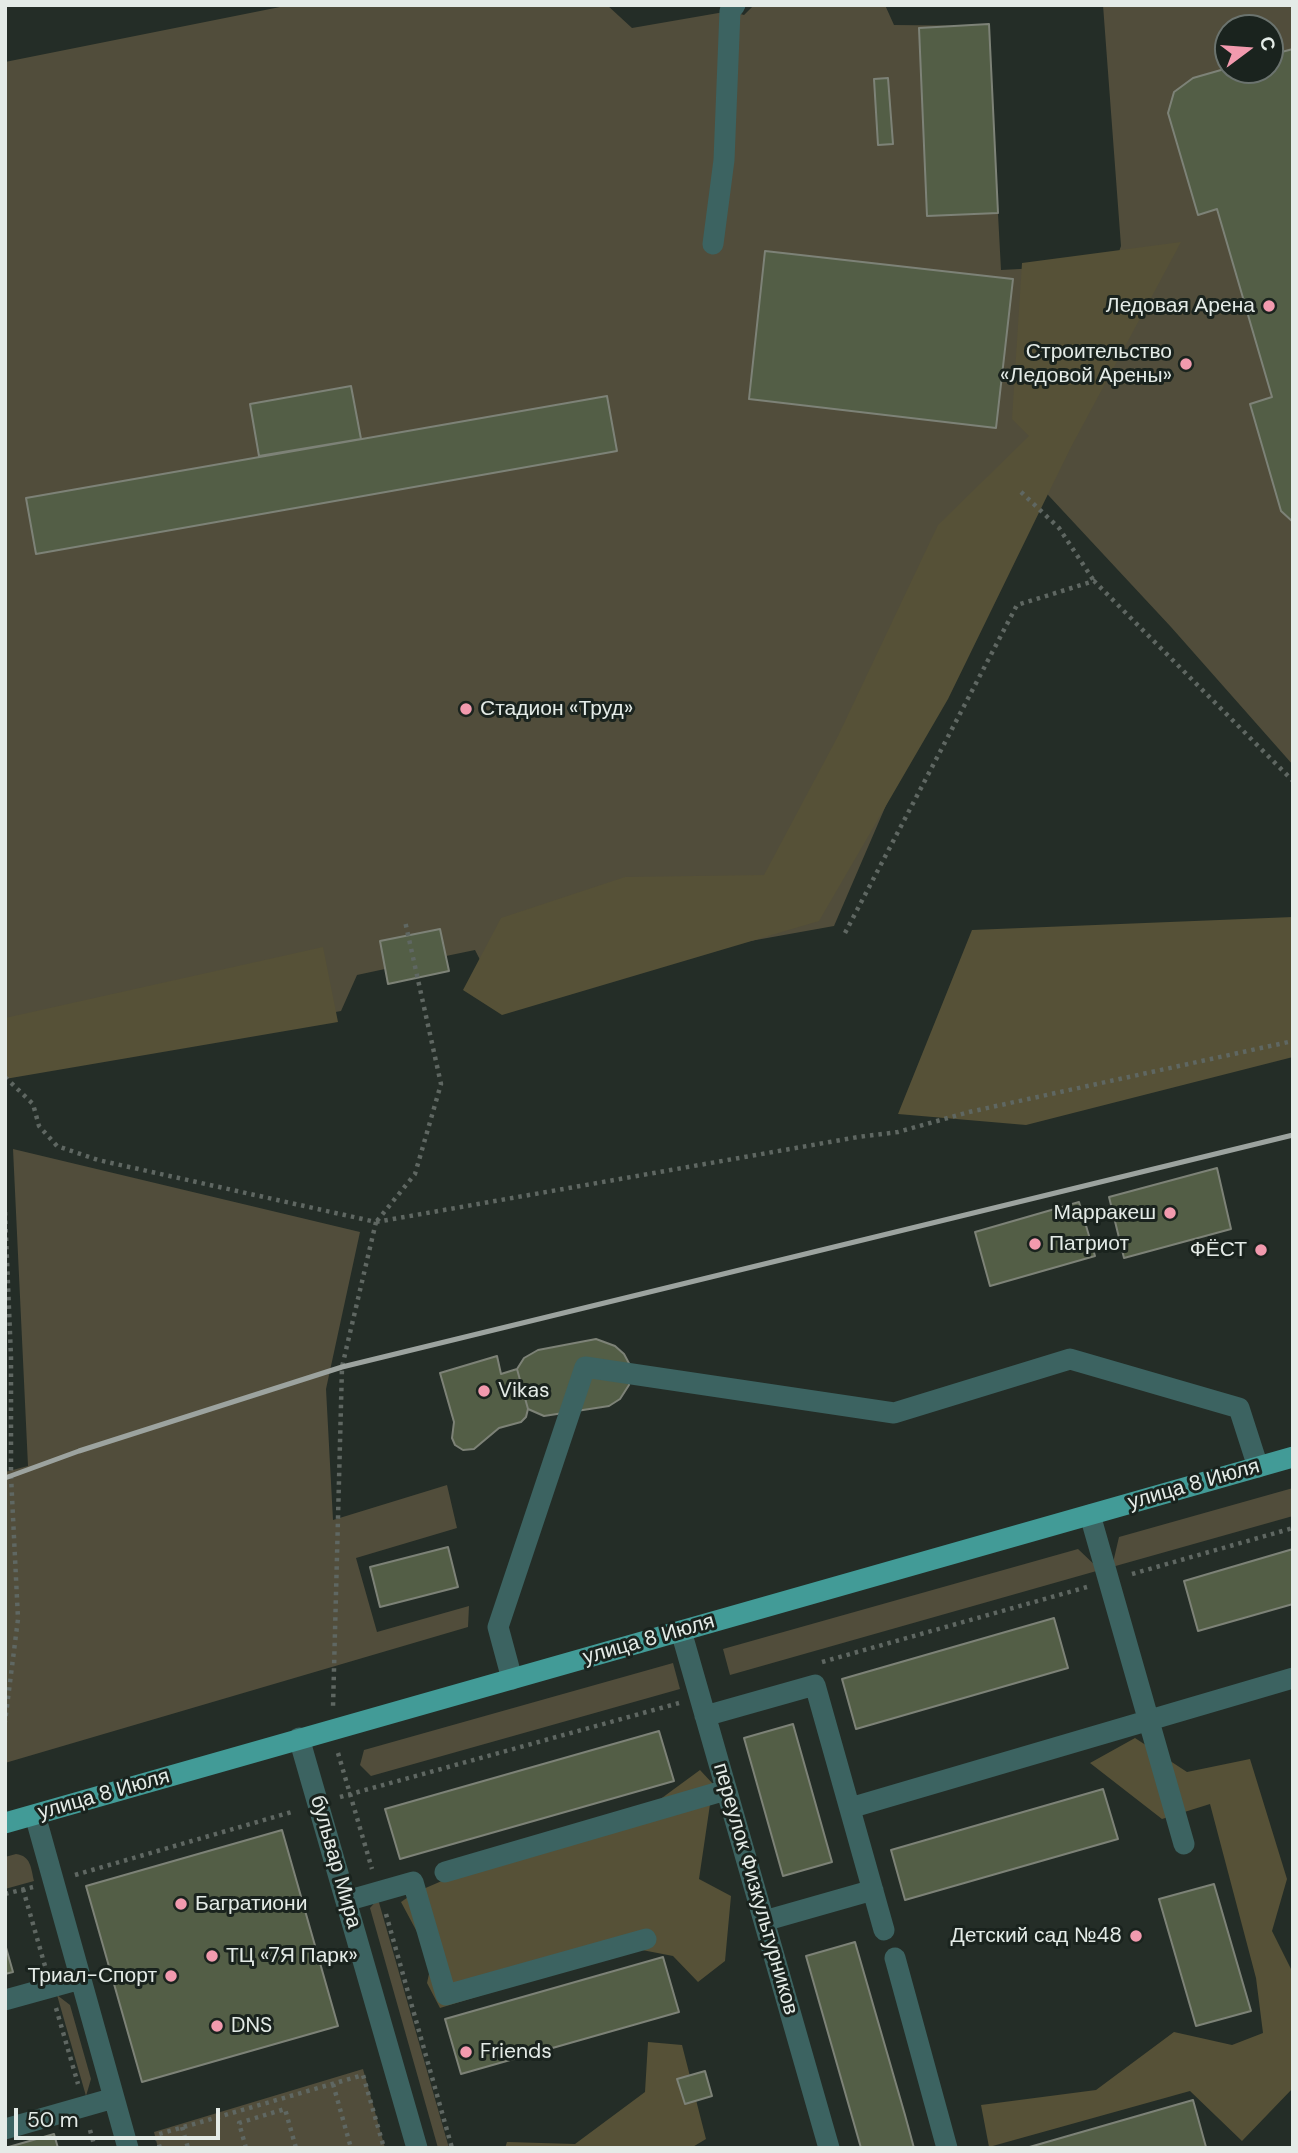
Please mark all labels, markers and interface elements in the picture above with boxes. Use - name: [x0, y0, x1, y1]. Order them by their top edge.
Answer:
- north arrow: [1214, 14, 1284, 84]
- text: С: [1254, 34, 1282, 54]
- place label: Ледовая Арена: [1106, 293, 1255, 319]
- marker: Ледовая Арена: [1261, 298, 1277, 314]
- place label: Строительство «Ледовой Арены»: [1000, 339, 1172, 389]
- marker: Строительство «Ледовой Арены»: [1178, 356, 1194, 372]
- place label: Стадион «Труд»: [480, 696, 633, 722]
- marker: Стадион «Труд»: [458, 701, 474, 717]
- place label: Марракеш: [1054, 1200, 1156, 1226]
- marker: Марракеш: [1162, 1205, 1178, 1221]
- place label: Патриот: [1049, 1231, 1129, 1257]
- marker: Патриот: [1027, 1236, 1043, 1252]
- place label: ФЁСТ: [1190, 1237, 1247, 1263]
- marker: ФЁСТ: [1253, 1242, 1269, 1258]
- place label: Vikas: [498, 1378, 550, 1404]
- marker: Vikas: [476, 1383, 492, 1399]
- street label: улица 8 Июля: [1125, 1454, 1263, 1516]
- street label: улица 8 Июля: [580, 1609, 718, 1671]
- street label: переулок Физкультурников: [707, 1760, 803, 2018]
- street label: улица 8 Июля: [35, 1764, 173, 1826]
- street label: бульвар Мира: [304, 1793, 366, 1931]
- place label: Багратиони: [195, 1891, 307, 1917]
- marker: Багратиони: [173, 1896, 189, 1912]
- place label: Детский сад №48: [951, 1923, 1122, 1949]
- marker: Детский сад №48: [1128, 1928, 1144, 1944]
- place label: ТЦ «7Я Парк»: [226, 1943, 358, 1969]
- marker: ТЦ «7Я Парк»: [204, 1948, 220, 1964]
- place label: Триал-Спорт: [28, 1963, 157, 1989]
- marker: Триал-Спорт: [163, 1968, 179, 1984]
- place label: DNS: [231, 2013, 272, 2039]
- marker: DNS: [209, 2018, 225, 2034]
- place label: Friends: [480, 2039, 552, 2065]
- marker: Friends: [458, 2044, 474, 2060]
- scale bar: [18, 2094, 224, 2138]
- text: 50 m: [27, 2106, 78, 2134]

